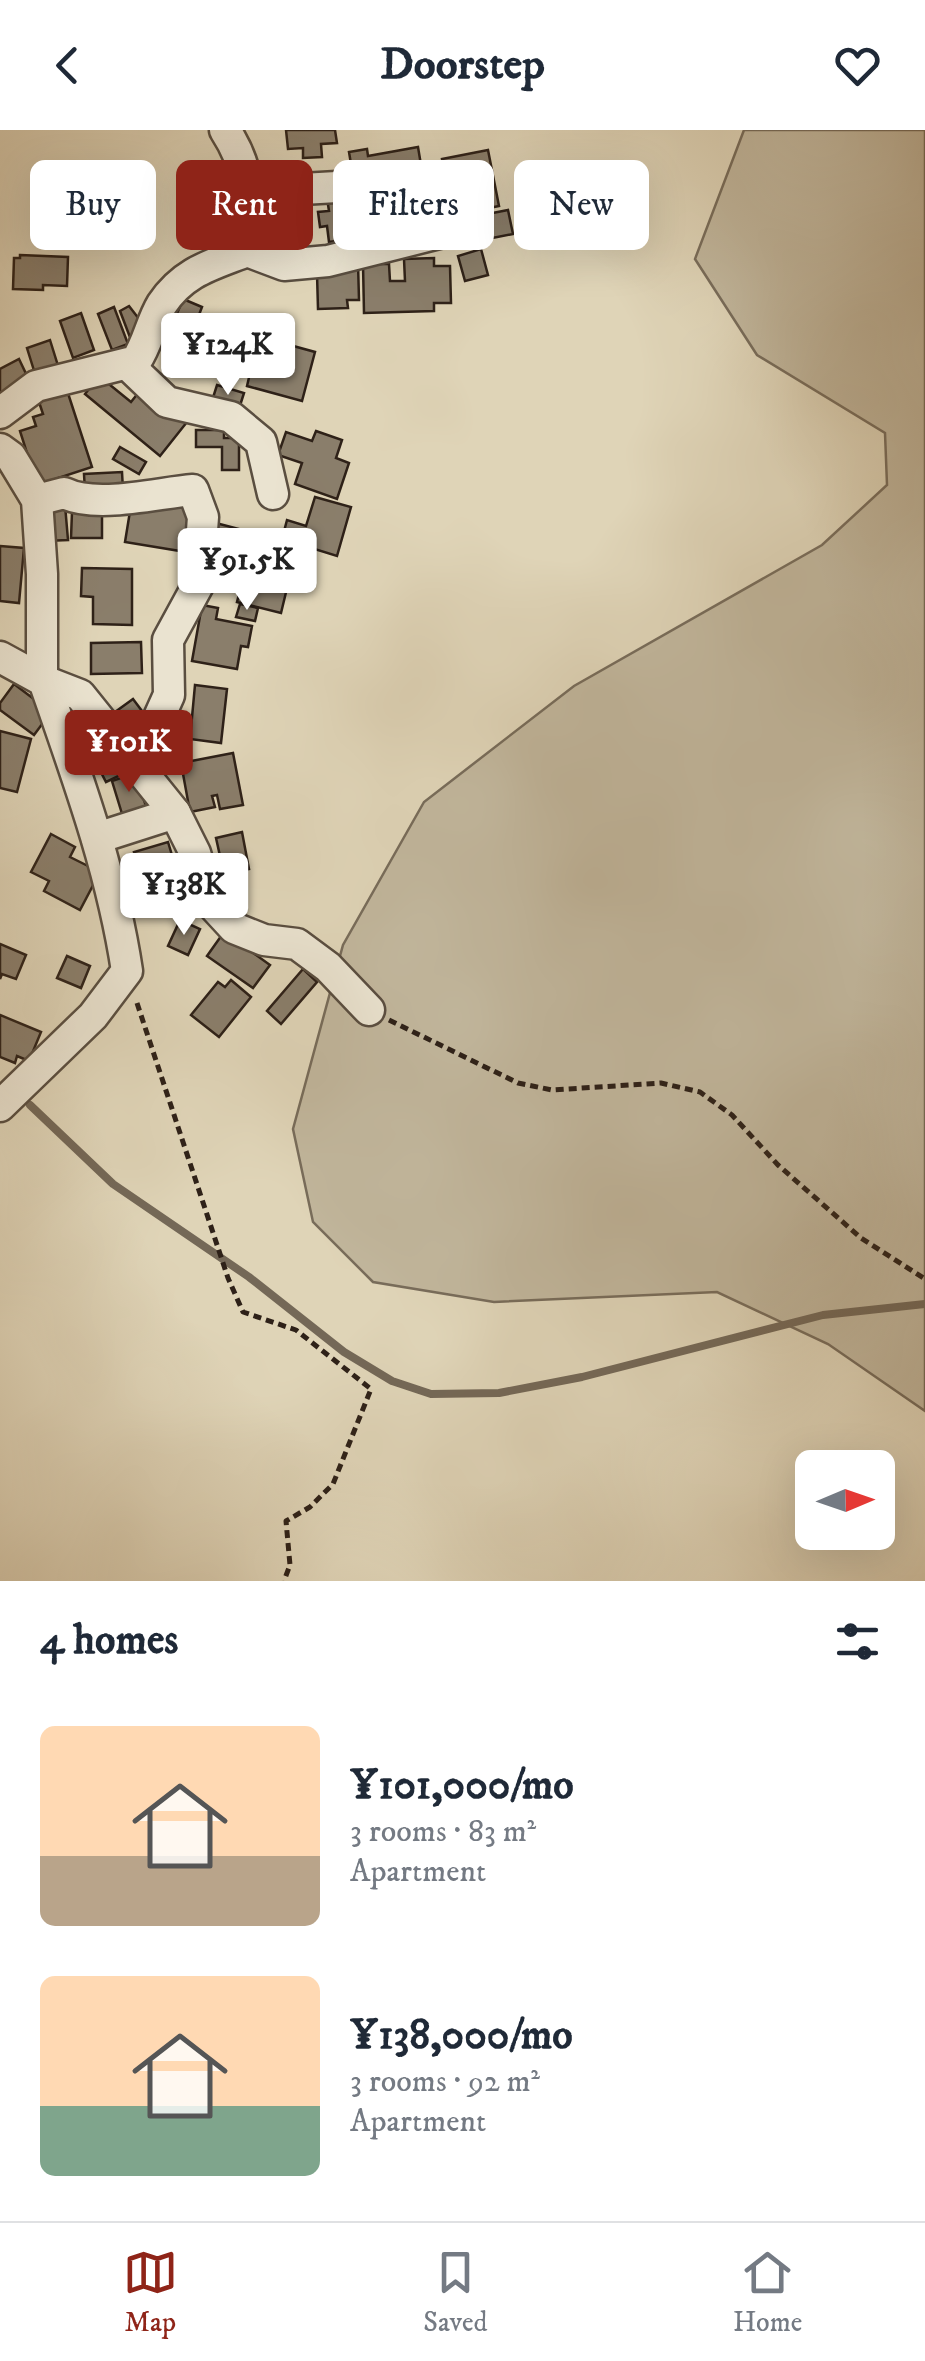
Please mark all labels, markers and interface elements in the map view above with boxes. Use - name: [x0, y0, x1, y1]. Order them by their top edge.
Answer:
- text: Doorstep: [380, 37, 545, 93]
- icon: back: [40, 38, 95, 93]
- icon: heart: [830, 38, 885, 93]
- chip: Buy: [30, 160, 156, 250]
- chip: Rent: [176, 160, 313, 250]
- chip: Filters: [333, 160, 494, 250]
- chip: New: [514, 160, 649, 250]
- pin: ¥124K: [158, 313, 298, 398]
- text: ¥124K: [183, 325, 273, 365]
- pin: ¥91.5K: [166, 528, 328, 613]
- text: ¥91.5K: [200, 540, 294, 580]
- pin: ¥101K: [59, 710, 199, 795]
- text: ¥101K: [87, 722, 171, 762]
- pin: ¥138K: [114, 853, 254, 938]
- text: ¥138K: [142, 865, 226, 905]
- north arrow: [795, 1450, 895, 1550]
- map controls: [795, 1450, 895, 1550]
- icon: filters: [830, 1614, 885, 1669]
- text: 4 homes: [40, 1615, 178, 1667]
- text: ¥101,000/mo: [350, 1760, 574, 1812]
- icon: home: [120, 1766, 240, 1886]
- text: 3 rooms · 83 m²: [350, 1812, 536, 1852]
- text: Apartment: [350, 1852, 486, 1892]
- text: ¥138,000/mo: [350, 2010, 573, 2062]
- icon: home: [120, 2016, 240, 2136]
- text: 3 rooms · 92 m²: [350, 2062, 540, 2102]
- text: Apartment: [350, 2102, 486, 2142]
- tab: Map: [123, 2245, 178, 2340]
- tab: Saved: [423, 2245, 488, 2340]
- tab: Home: [733, 2245, 802, 2340]

